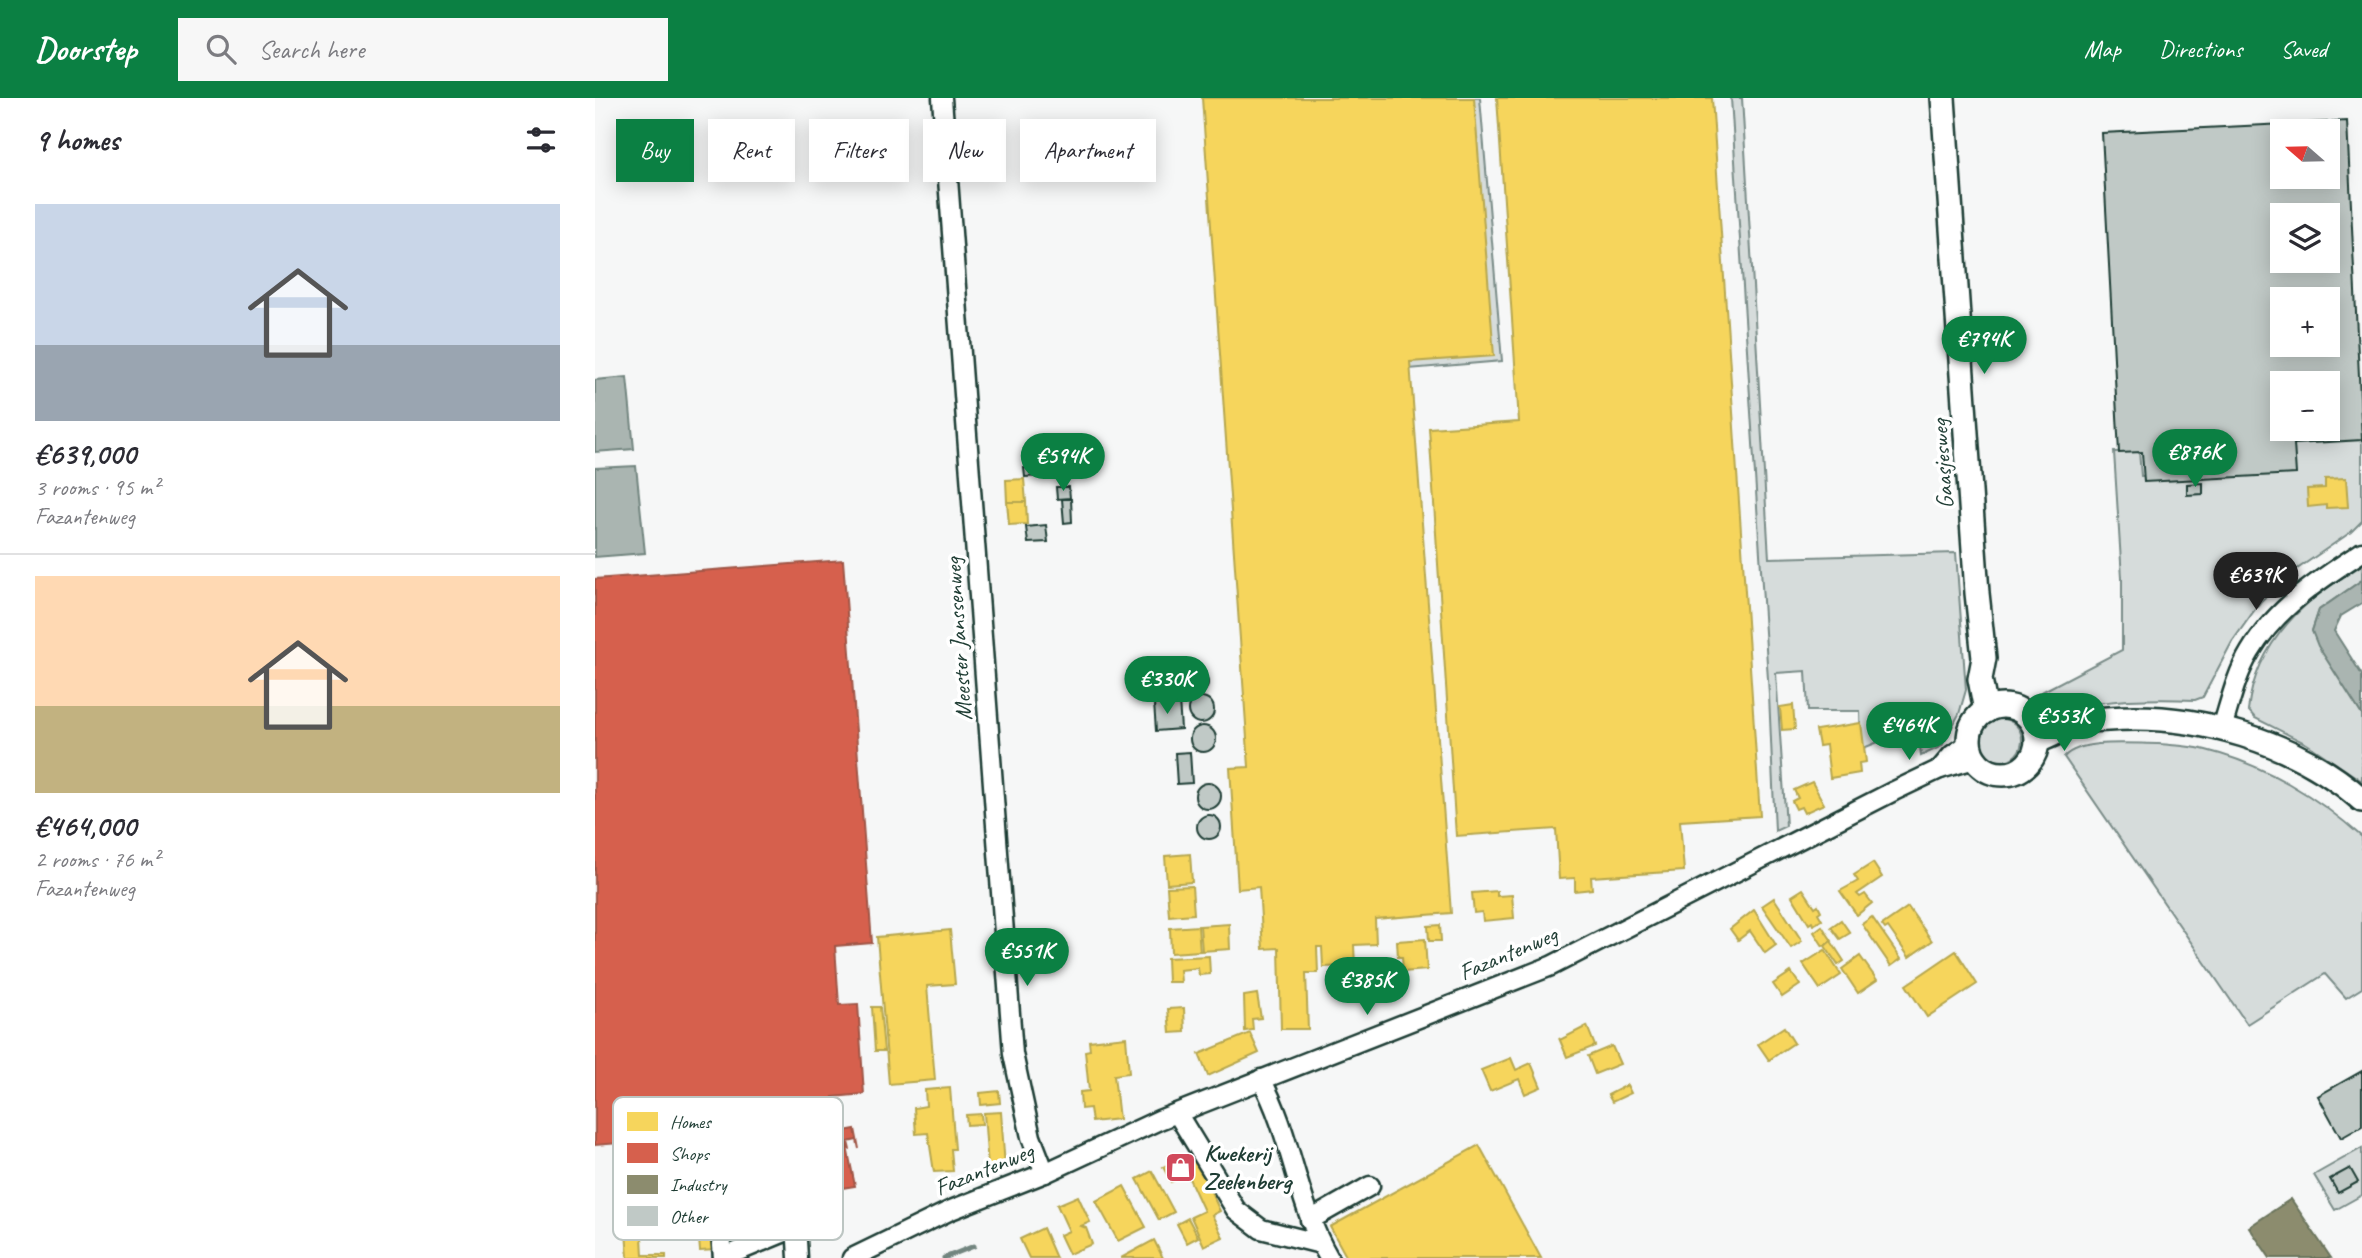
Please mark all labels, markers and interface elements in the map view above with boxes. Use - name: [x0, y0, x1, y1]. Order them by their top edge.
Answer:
- search box: [178, 18, 668, 81]
- text: Doorstep: [35, 28, 136, 70]
- icon: search: [202, 30, 240, 68]
- text: Search here: [258, 33, 364, 66]
- text: Map: [2084, 34, 2121, 64]
- text: Directions: [2159, 34, 2242, 64]
- text: Saved: [2280, 34, 2327, 64]
- chip: Buy: [616, 119, 694, 182]
- chip: Rent: [708, 119, 795, 182]
- chip: Filters: [809, 119, 909, 182]
- chip: New: [923, 119, 1006, 182]
- chip: Apartment: [1020, 119, 1156, 182]
- north arrow: [2270, 119, 2340, 189]
- map controls: [2270, 119, 2340, 441]
- text: 9 homes: [35, 121, 119, 159]
- icon: filters: [522, 121, 560, 159]
- button: layers: [2270, 203, 2340, 273]
- icon: home: [235, 250, 361, 376]
- button: +: [2270, 287, 2340, 357]
- pin: €794K: [1935, 316, 2033, 376]
- text: €794K: [1958, 324, 2010, 353]
- button: −: [2270, 371, 2340, 441]
- street label: Gaasjesweg: [1924, 416, 1960, 510]
- pin: €876K: [2146, 430, 2244, 489]
- pin: €594K: [1014, 434, 1112, 493]
- text: €639,000: [35, 435, 136, 473]
- text: €876K: [2168, 437, 2222, 466]
- text: €594K: [1037, 441, 1089, 470]
- text: 3 rooms · 95 m²: [35, 473, 159, 502]
- text: Fazantenweg: [35, 502, 135, 531]
- pin: €639K: [2207, 552, 2305, 612]
- street label: Meester Janssenweg: [937, 555, 979, 722]
- text: €639K: [2229, 560, 2283, 589]
- icon: home: [235, 622, 361, 748]
- pin: €330K: [1118, 656, 1216, 716]
- text: €330K: [1140, 664, 1194, 693]
- pin: €553K: [2015, 694, 2113, 753]
- text: €553K: [2038, 701, 2090, 730]
- pin: €464K: [1860, 702, 1958, 762]
- text: €464K: [1882, 710, 1936, 739]
- text: €464,000: [35, 807, 136, 845]
- text: 2 rooms · 76 m²: [35, 845, 159, 874]
- text: Fazantenweg: [35, 874, 135, 903]
- street label: Fazantenweg: [1454, 918, 1563, 987]
- pin: €551K: [978, 928, 1076, 988]
- text: €551K: [1001, 936, 1053, 965]
- pin: €385K: [1318, 958, 1416, 1017]
- text: €385K: [1341, 965, 1393, 994]
- legend: [613, 1097, 843, 1240]
- text: Homes: [670, 1110, 712, 1134]
- street label: Fazantenweg: [930, 1135, 1039, 1202]
- place label: Kwekerij Zeelenberg: [1204, 1138, 1293, 1196]
- text: Shops: [670, 1142, 710, 1166]
- shop icon: Kwekerij Zeelenberg: [1164, 1150, 1198, 1184]
- text: Industry: [670, 1173, 728, 1197]
- text: Other: [670, 1205, 710, 1229]

